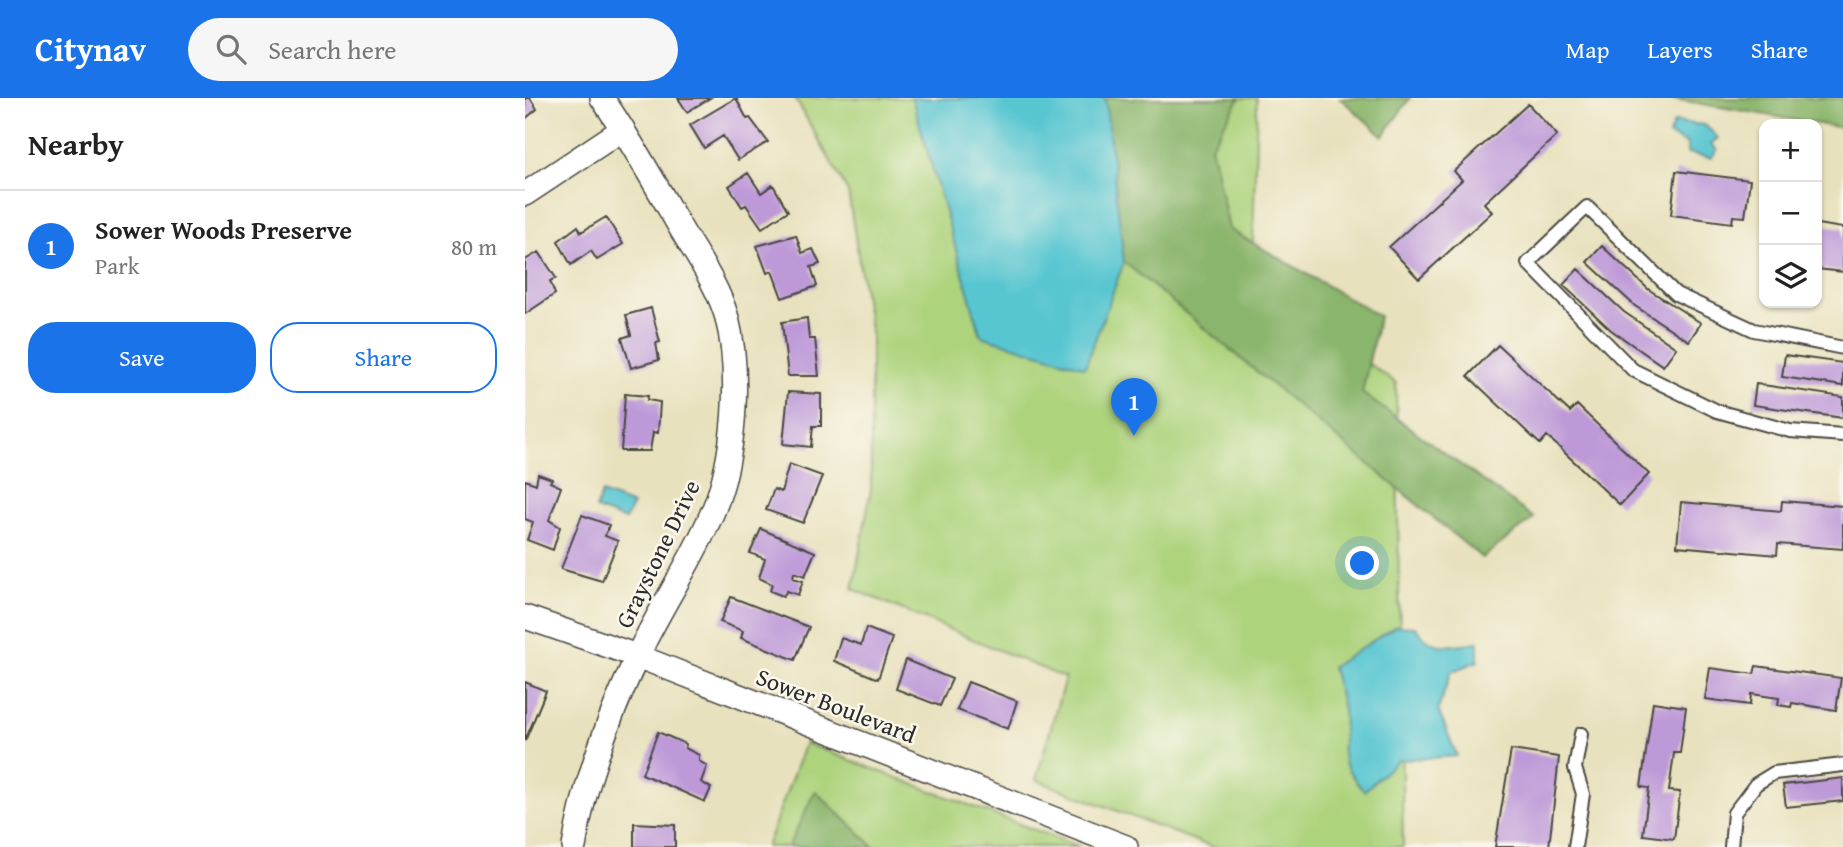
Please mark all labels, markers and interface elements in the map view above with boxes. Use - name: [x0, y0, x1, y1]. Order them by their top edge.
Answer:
- search box: [188, 18, 678, 81]
- text: Citynav: [35, 25, 146, 73]
- icon: search: [212, 30, 250, 68]
- text: Search here: [268, 30, 396, 69]
- text: Map: [1566, 32, 1609, 67]
- text: Layers: [1647, 32, 1713, 67]
- text: Share: [1751, 32, 1808, 67]
- map controls: [1759, 119, 1822, 308]
- button: +: [1759, 119, 1822, 182]
- text: Nearby: [28, 122, 124, 166]
- button: −: [1759, 182, 1822, 245]
- text: Sower Woods Preserve: [95, 210, 352, 249]
- text: 1: [45, 230, 57, 263]
- text: 80 m: [451, 230, 497, 263]
- button: layers: [1759, 245, 1822, 308]
- text: Park: [95, 249, 139, 282]
- button: Save: [28, 322, 256, 393]
- button: Share: [270, 322, 497, 393]
- pin: 1: [1111, 378, 1157, 436]
- street label: Graystone Drive: [606, 474, 709, 634]
- your location: [1345, 546, 1379, 580]
- street label: Sower Boulevard: [751, 659, 921, 752]

